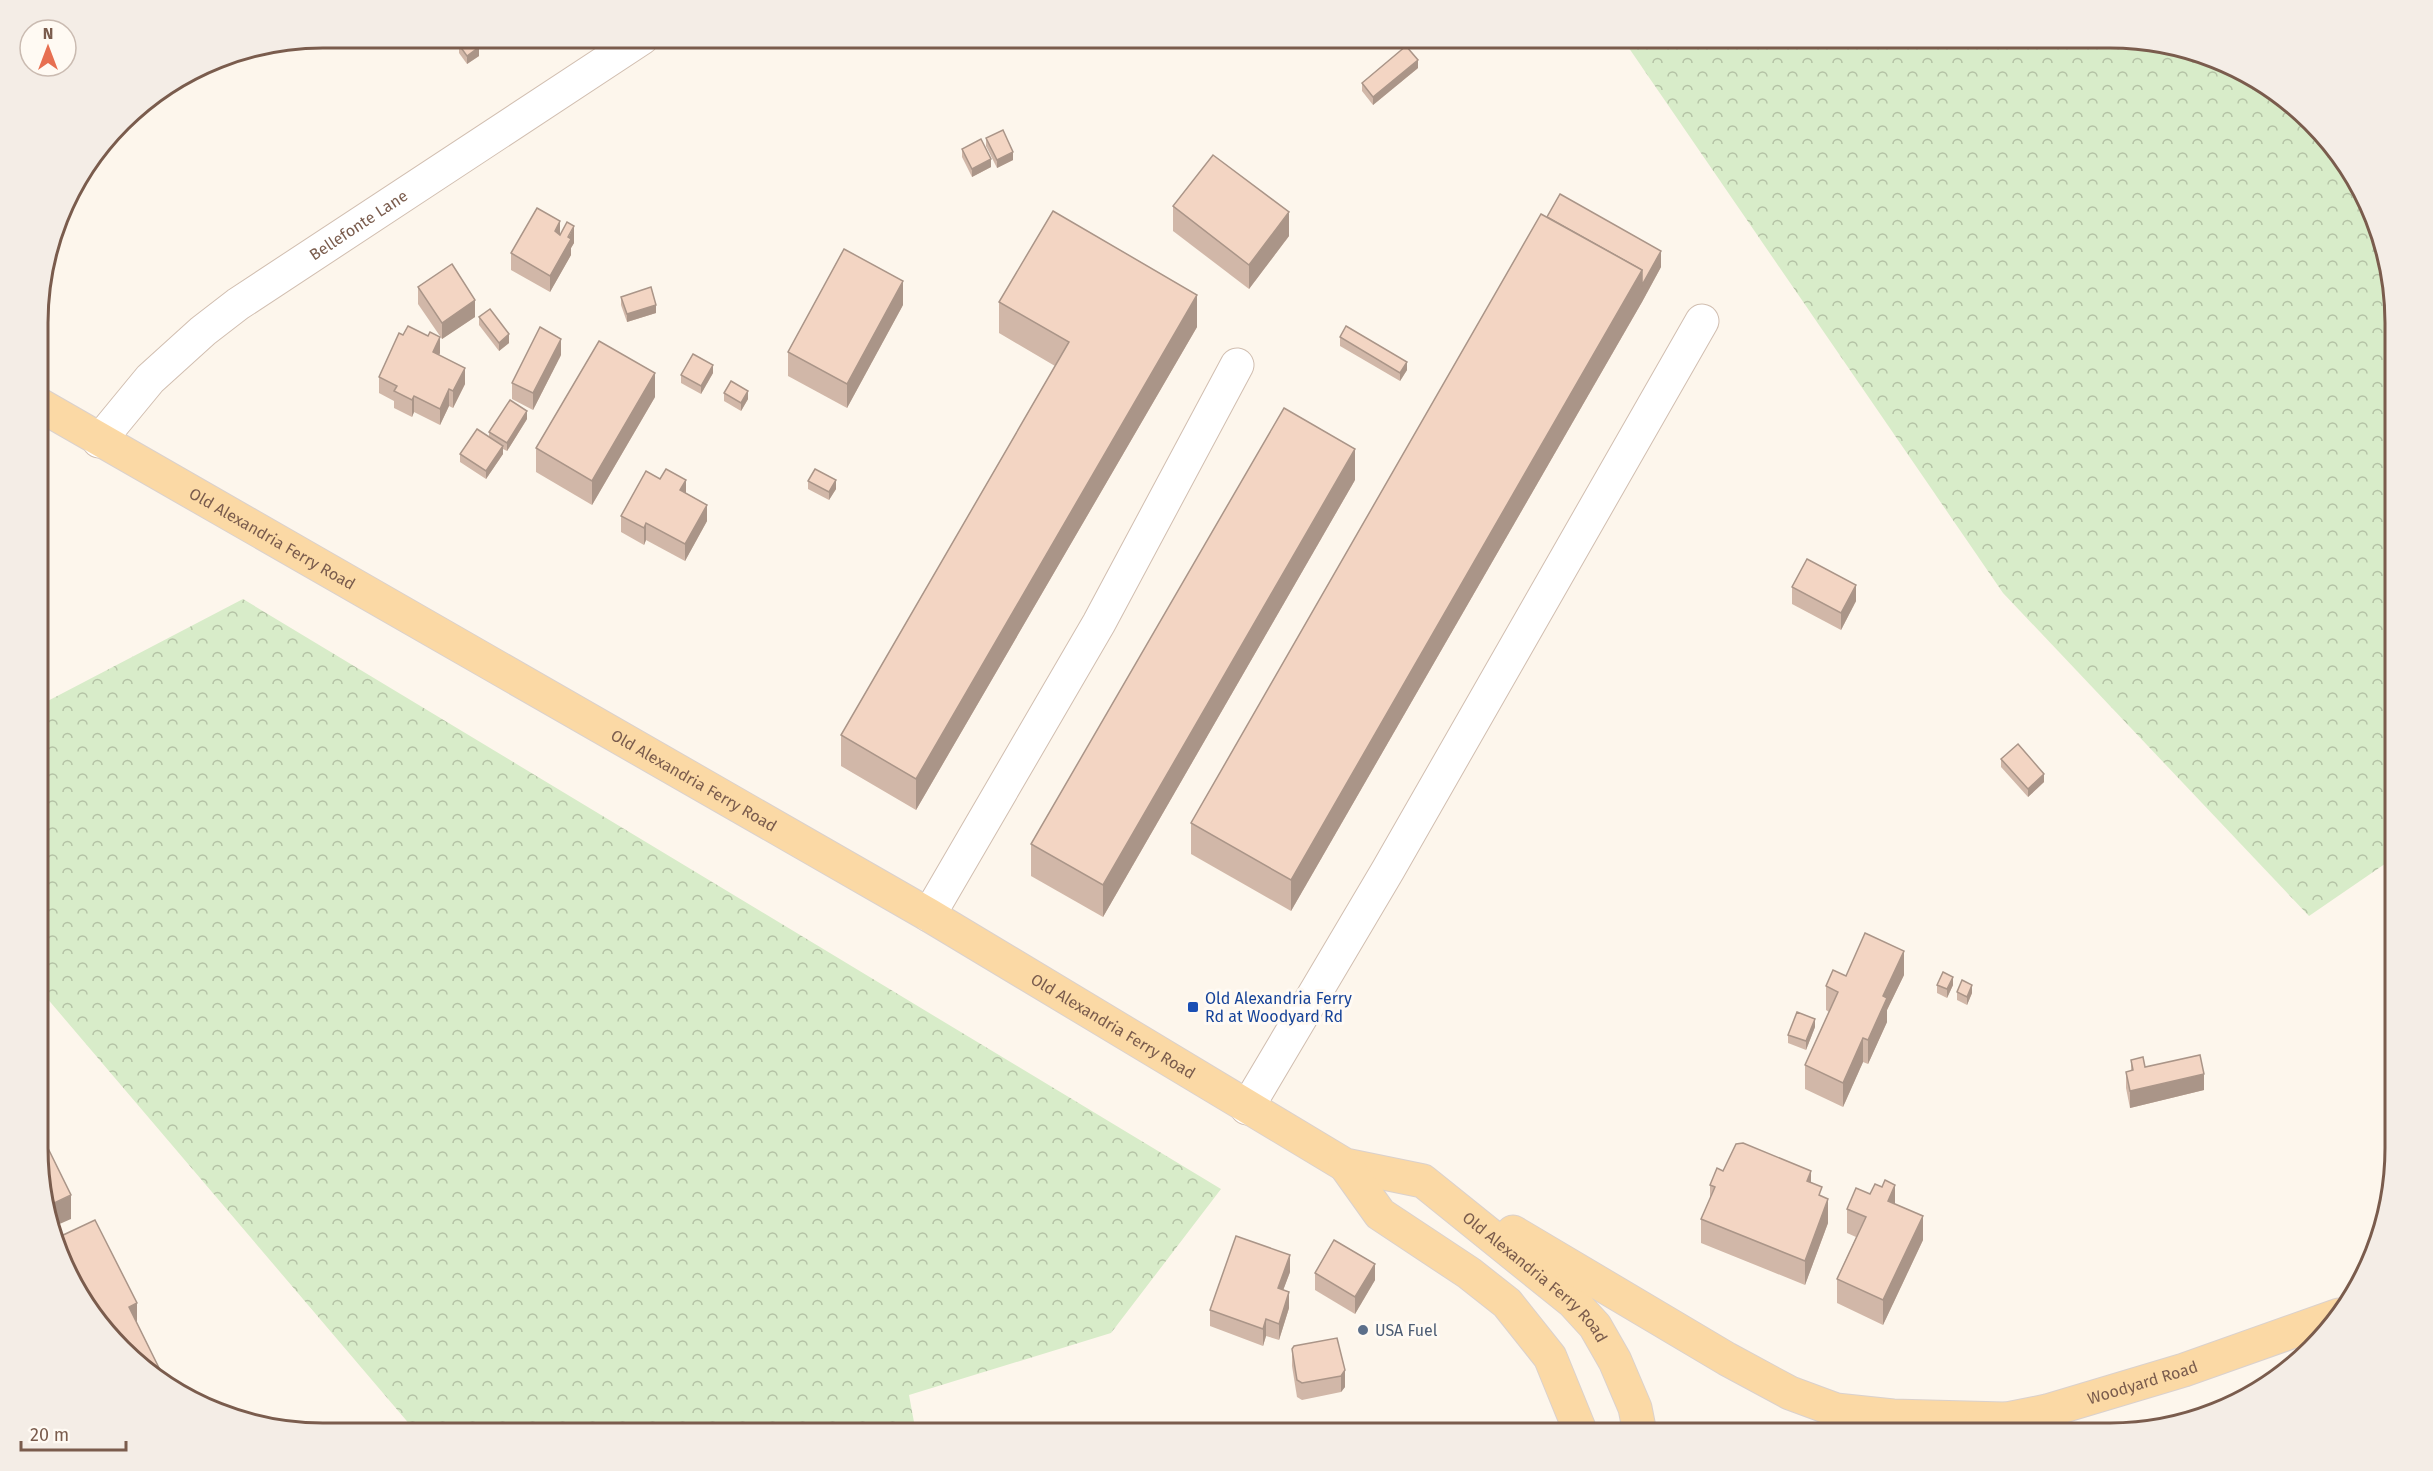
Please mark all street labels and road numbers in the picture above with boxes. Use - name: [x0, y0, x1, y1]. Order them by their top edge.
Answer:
- street label: Bellefonte Lane: [306, 186, 411, 264]
- street label: Old Alexandria Ferry Road: [186, 484, 359, 594]
- street label: Old Alexandria Ferry Road: [607, 726, 780, 836]
- street label: Old Alexandria Ferry Road: [1028, 970, 1199, 1083]
- street label: Old Alexandria Ferry Road: [1459, 1208, 1611, 1346]
- street label: Woodyard Road: [2085, 1357, 2200, 1408]

